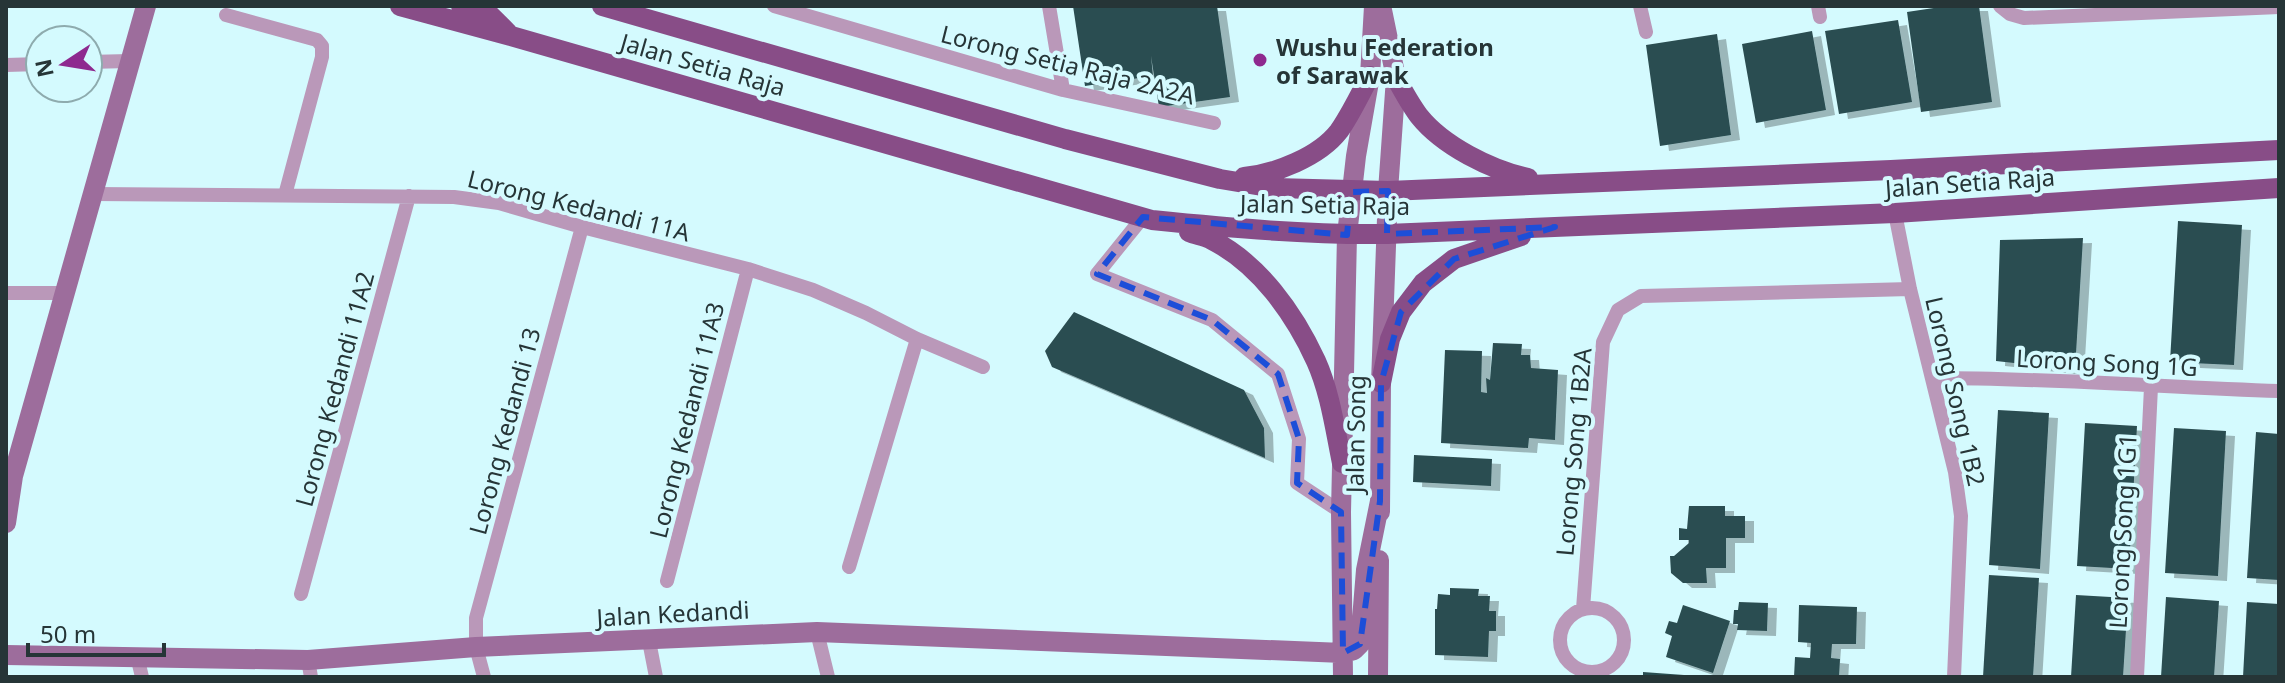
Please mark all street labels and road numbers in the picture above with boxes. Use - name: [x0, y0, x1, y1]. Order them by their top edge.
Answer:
- street label: Lorong Setia Raja 2A2A: [938, 16, 1199, 112]
- street label: Jalan Setia Raja: [615, 24, 789, 103]
- street label: Jalan Setia Raja: [1882, 160, 2056, 205]
- street label: Lorong Kedandi 11A: [464, 161, 694, 249]
- street label: Jalan Setia Raja: [1238, 186, 1410, 222]
- street label: Lorong Kedandi 11A2: [287, 268, 381, 510]
- street label: Lorong Song 1B2: [1918, 293, 1994, 489]
- street label: Lorong Kedandi 11A3: [641, 299, 731, 541]
- street label: Lorong Kedandi 13: [461, 324, 547, 538]
- street label: Lorong Song 1G: [2015, 341, 2199, 383]
- street label: Lorong Song 1B2A: [1547, 346, 1599, 557]
- street label: Jalan Song: [1337, 375, 1373, 495]
- street label: Lorong Song 1G1: [2100, 433, 2144, 629]
- street label: Jalan Kedandi: [594, 593, 750, 634]

